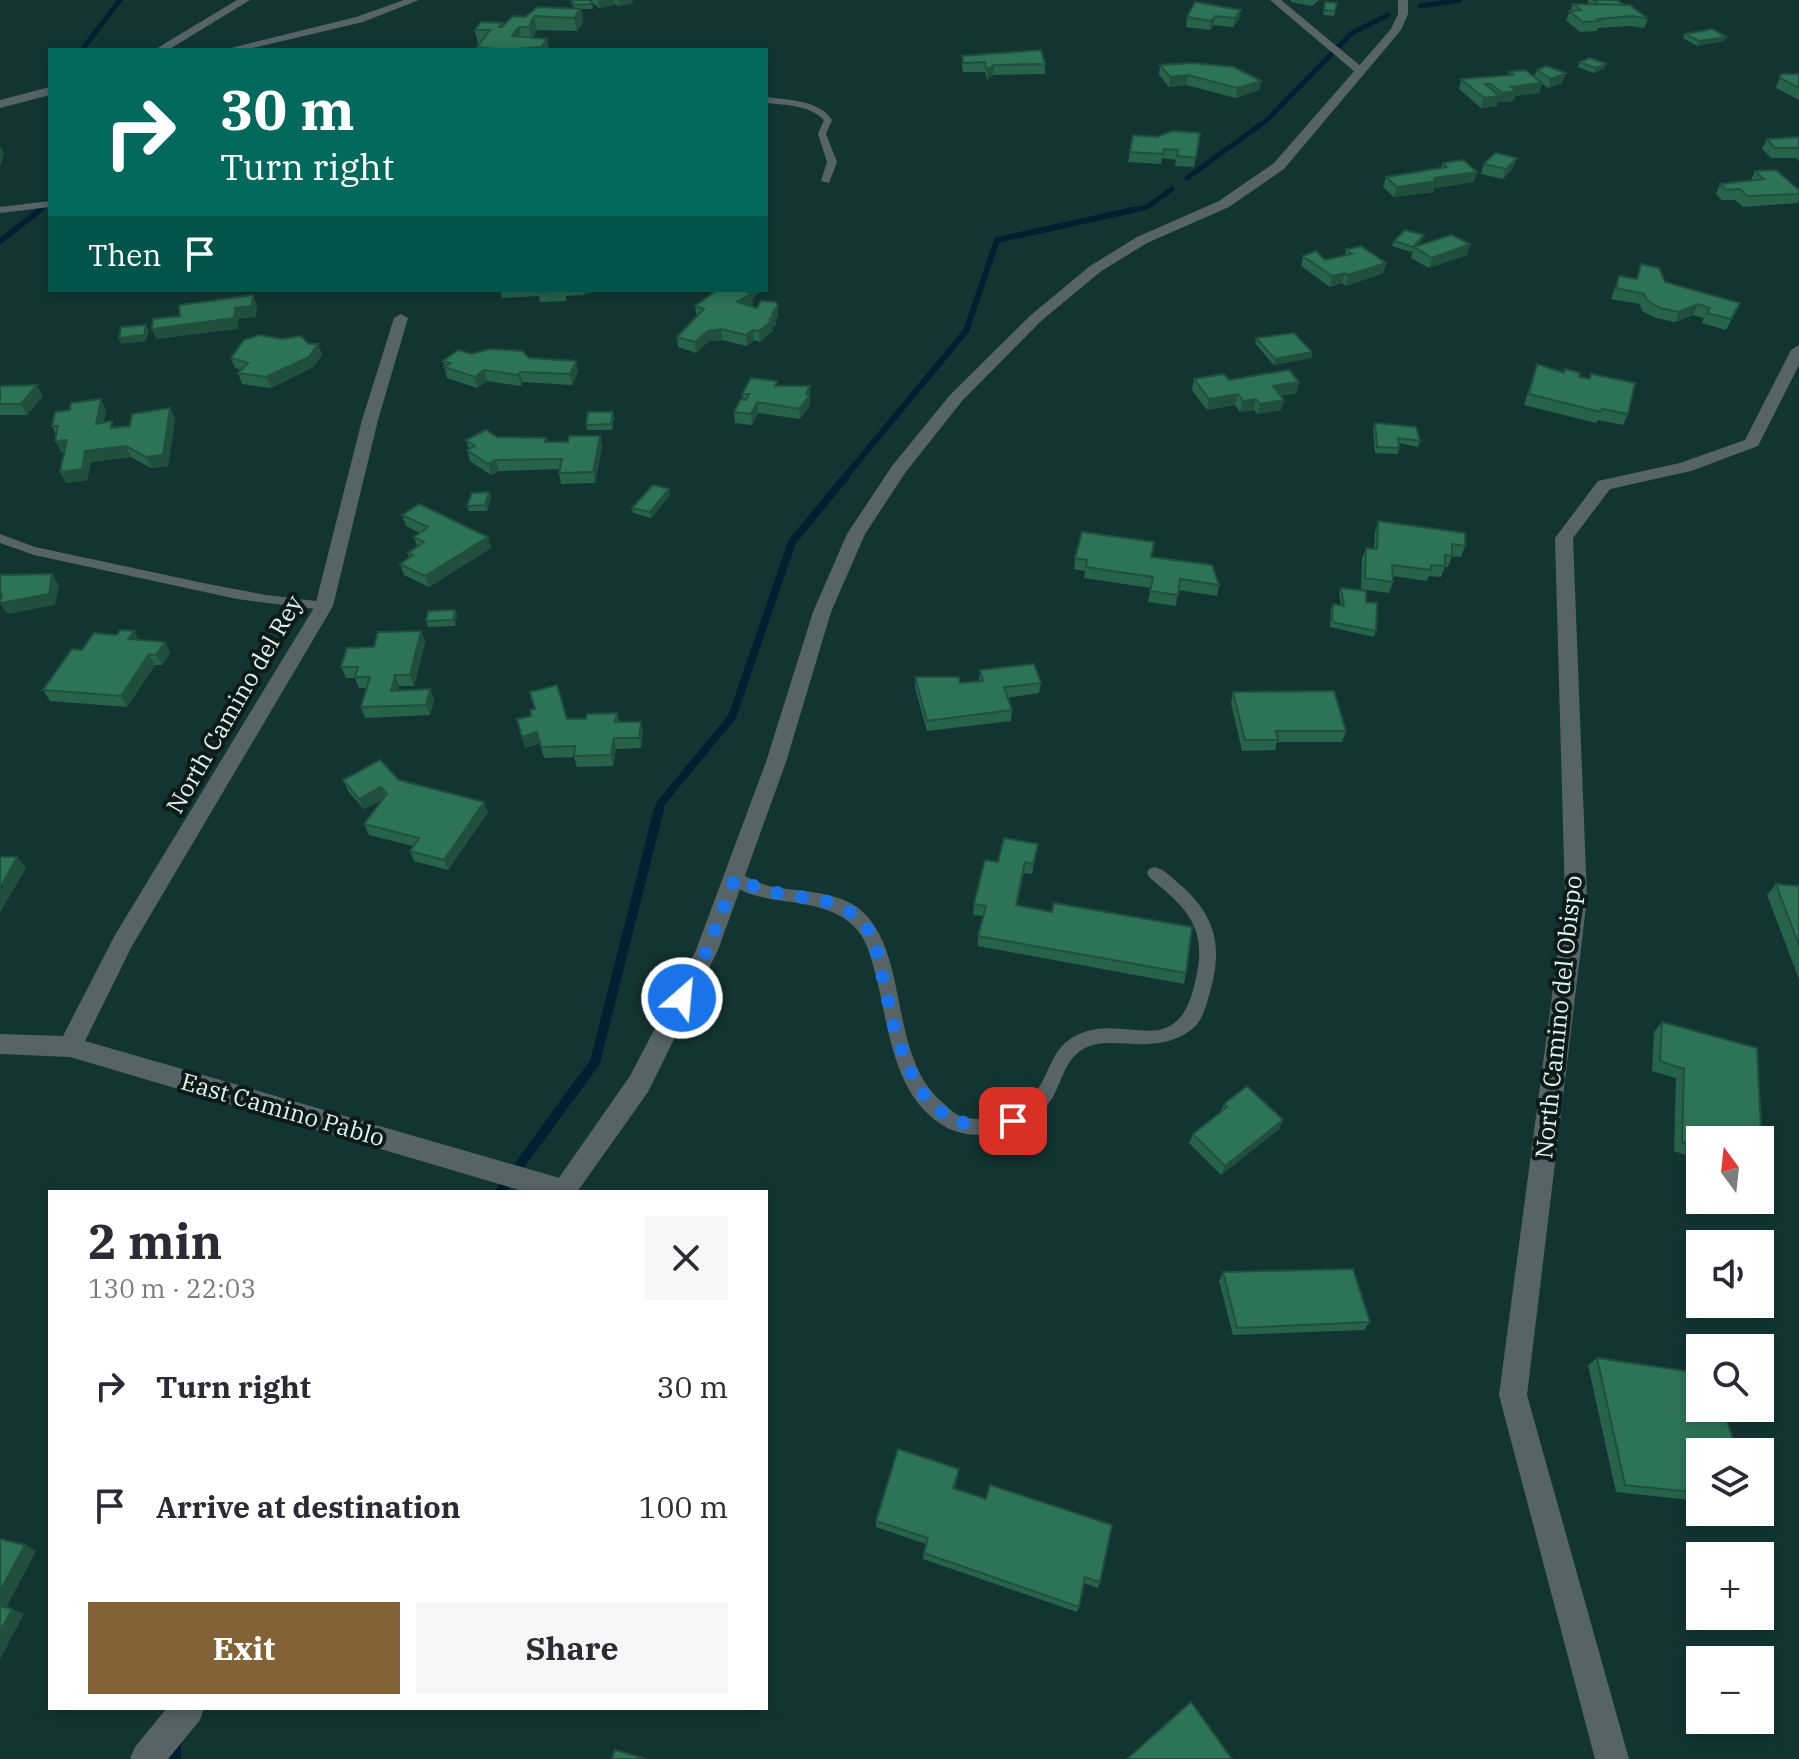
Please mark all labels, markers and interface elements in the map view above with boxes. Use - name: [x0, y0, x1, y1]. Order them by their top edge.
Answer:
- text: 30 m: [220, 73, 355, 145]
- icon: right: [88, 80, 192, 184]
- text: Turn right: [220, 143, 394, 190]
- icon: arrive: [178, 232, 222, 276]
- text: Then: [88, 235, 162, 274]
- street label: North Camino del Rey: [158, 589, 310, 819]
- street label: North Camino del Obispo: [1527, 874, 1589, 1160]
- position arrow: [640, 956, 724, 1040]
- street label: East Camino Pablo: [178, 1065, 388, 1153]
- pin: [979, 1087, 1047, 1155]
- icon: arrive: [991, 1099, 1035, 1143]
- north arrow: [1686, 1126, 1774, 1214]
- map controls: [1686, 1126, 1774, 1734]
- text: 2 min: [88, 1210, 222, 1272]
- button: close: [644, 1216, 728, 1300]
- button: sound: [1686, 1230, 1774, 1318]
- text: 130 m · 22:03: [88, 1271, 256, 1305]
- button: search: [1686, 1334, 1774, 1422]
- icon: right: [88, 1364, 132, 1408]
- text: Turn right: [156, 1367, 311, 1406]
- text: 30 m: [656, 1367, 728, 1406]
- button: layers: [1686, 1438, 1774, 1526]
- icon: arrive: [88, 1484, 132, 1528]
- text: Arrive at destination: [156, 1487, 461, 1526]
- text: 100 m: [638, 1487, 728, 1526]
- button: +: [1686, 1542, 1774, 1630]
- button: Exit: [88, 1602, 400, 1694]
- button: Share: [416, 1602, 728, 1694]
- button: −: [1686, 1646, 1774, 1734]

